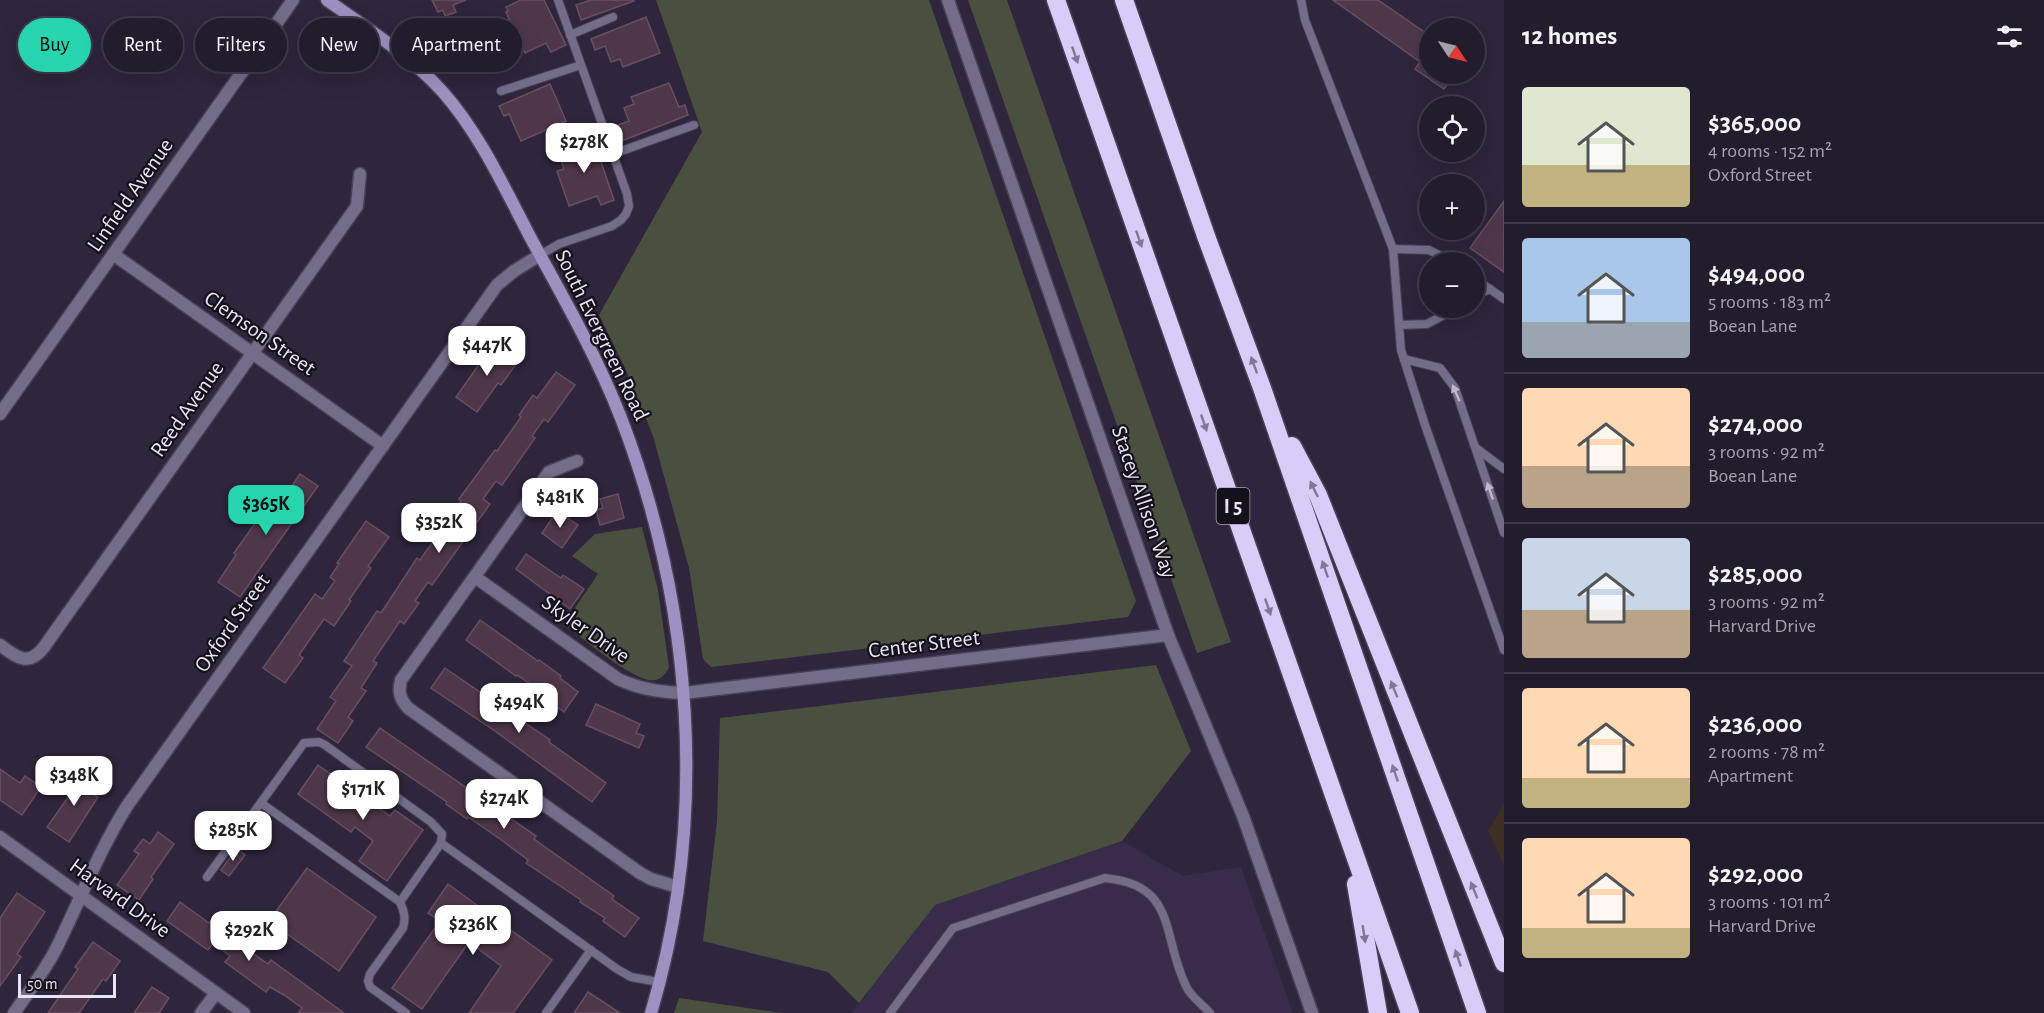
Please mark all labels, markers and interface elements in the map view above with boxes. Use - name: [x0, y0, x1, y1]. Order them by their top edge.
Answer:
- chip: Buy: [18, 18, 91, 72]
- chip: Rent: [103, 18, 183, 72]
- chip: Filters: [195, 18, 287, 72]
- chip: New: [299, 18, 379, 72]
- chip: Apartment: [391, 18, 522, 72]
- north arrow: [1419, 18, 1485, 84]
- map controls: [1419, 18, 1485, 318]
- icon: filters: [1993, 20, 2026, 53]
- text: 12 homes: [1522, 23, 1617, 49]
- one-way arrow: [1070, 46, 1080, 64]
- button: locate: [1419, 96, 1485, 162]
- text: $365,000: [1708, 110, 1801, 136]
- icon: home: [1570, 111, 1642, 183]
- pin: $278K: [542, 123, 626, 174]
- text: $278K: [560, 132, 608, 152]
- street label: Linfield Avenue: [83, 134, 177, 256]
- text: 4 rooms · 152 m²: [1708, 141, 1832, 161]
- text: Oxford Street: [1708, 165, 1812, 185]
- button: +: [1419, 174, 1485, 240]
- one-way arrow: [1135, 230, 1145, 248]
- street label: South Evergreen Road: [551, 246, 653, 424]
- button: −: [1419, 252, 1485, 318]
- text: $494,000: [1708, 261, 1805, 287]
- icon: home: [1570, 262, 1642, 334]
- street label: Clemson Street: [200, 287, 320, 379]
- text: 5 rooms · 183 m²: [1708, 292, 1831, 312]
- text: Boean Lane: [1708, 316, 1797, 336]
- pin: $447K: [445, 326, 529, 377]
- text: $447K: [462, 335, 512, 355]
- one-way arrow: [1249, 356, 1258, 374]
- street label: Reed Avenue: [146, 357, 228, 461]
- one-way arrow: [1451, 384, 1461, 402]
- text: $274,000: [1708, 411, 1803, 437]
- icon: home: [1570, 412, 1642, 484]
- one-way arrow: [1199, 414, 1209, 432]
- street label: Stacey Allison Way: [1108, 423, 1181, 582]
- text: 3 rooms · 92 m²: [1708, 442, 1825, 462]
- text: Boean Lane: [1708, 466, 1797, 486]
- pin: $481K: [518, 478, 602, 529]
- one-way arrow: [1309, 480, 1319, 497]
- one-way arrow: [1484, 482, 1494, 500]
- pin: $365K: [224, 485, 308, 536]
- text: $481K: [536, 487, 584, 507]
- road number: I 5: [1216, 488, 1250, 524]
- text: $365K: [242, 494, 290, 514]
- pin: $352K: [397, 503, 481, 554]
- text: $352K: [415, 512, 463, 532]
- one-way arrow: [1319, 560, 1329, 578]
- text: $285,000: [1708, 561, 1803, 587]
- icon: home: [1570, 562, 1642, 634]
- street label: Oxford Street: [190, 570, 274, 676]
- street label: Skyler Drive: [538, 591, 634, 667]
- text: 3 rooms · 92 m²: [1708, 592, 1825, 612]
- one-way arrow: [1264, 599, 1274, 617]
- text: Harvard Drive: [1708, 616, 1816, 636]
- street label: Center Street: [867, 626, 981, 662]
- one-way arrow: [1389, 680, 1398, 698]
- pin: $494K: [477, 683, 561, 734]
- text: $494K: [494, 692, 544, 712]
- text: $236,000: [1708, 711, 1802, 737]
- icon: home: [1570, 712, 1642, 784]
- text: 2 rooms · 78 m²: [1708, 742, 1825, 762]
- pin: $348K: [32, 756, 116, 807]
- one-way arrow: [1389, 764, 1399, 782]
- text: $348K: [49, 765, 99, 785]
- text: Apartment: [1708, 766, 1793, 786]
- pin: $171K: [321, 770, 405, 821]
- text: $171K: [341, 779, 385, 799]
- pin: $274K: [462, 779, 546, 830]
- text: $274K: [480, 788, 528, 808]
- pin: $285K: [191, 811, 275, 862]
- text: $285K: [209, 820, 257, 840]
- street label: Harvard Drive: [66, 854, 174, 942]
- text: $292,000: [1708, 861, 1803, 887]
- icon: home: [1570, 862, 1642, 934]
- one-way arrow: [1469, 881, 1478, 899]
- text: 3 rooms · 101 m²: [1708, 892, 1831, 912]
- pin: $236K: [431, 905, 515, 956]
- pin: $292K: [207, 911, 291, 962]
- text: $236K: [449, 914, 497, 934]
- text: Harvard Drive: [1708, 916, 1816, 936]
- text: $292K: [224, 920, 274, 940]
- one-way arrow: [1360, 925, 1369, 944]
- one-way arrow: [1453, 949, 1462, 967]
- scale bar: [18, 971, 116, 998]
- text: 50 m: [27, 976, 58, 992]

